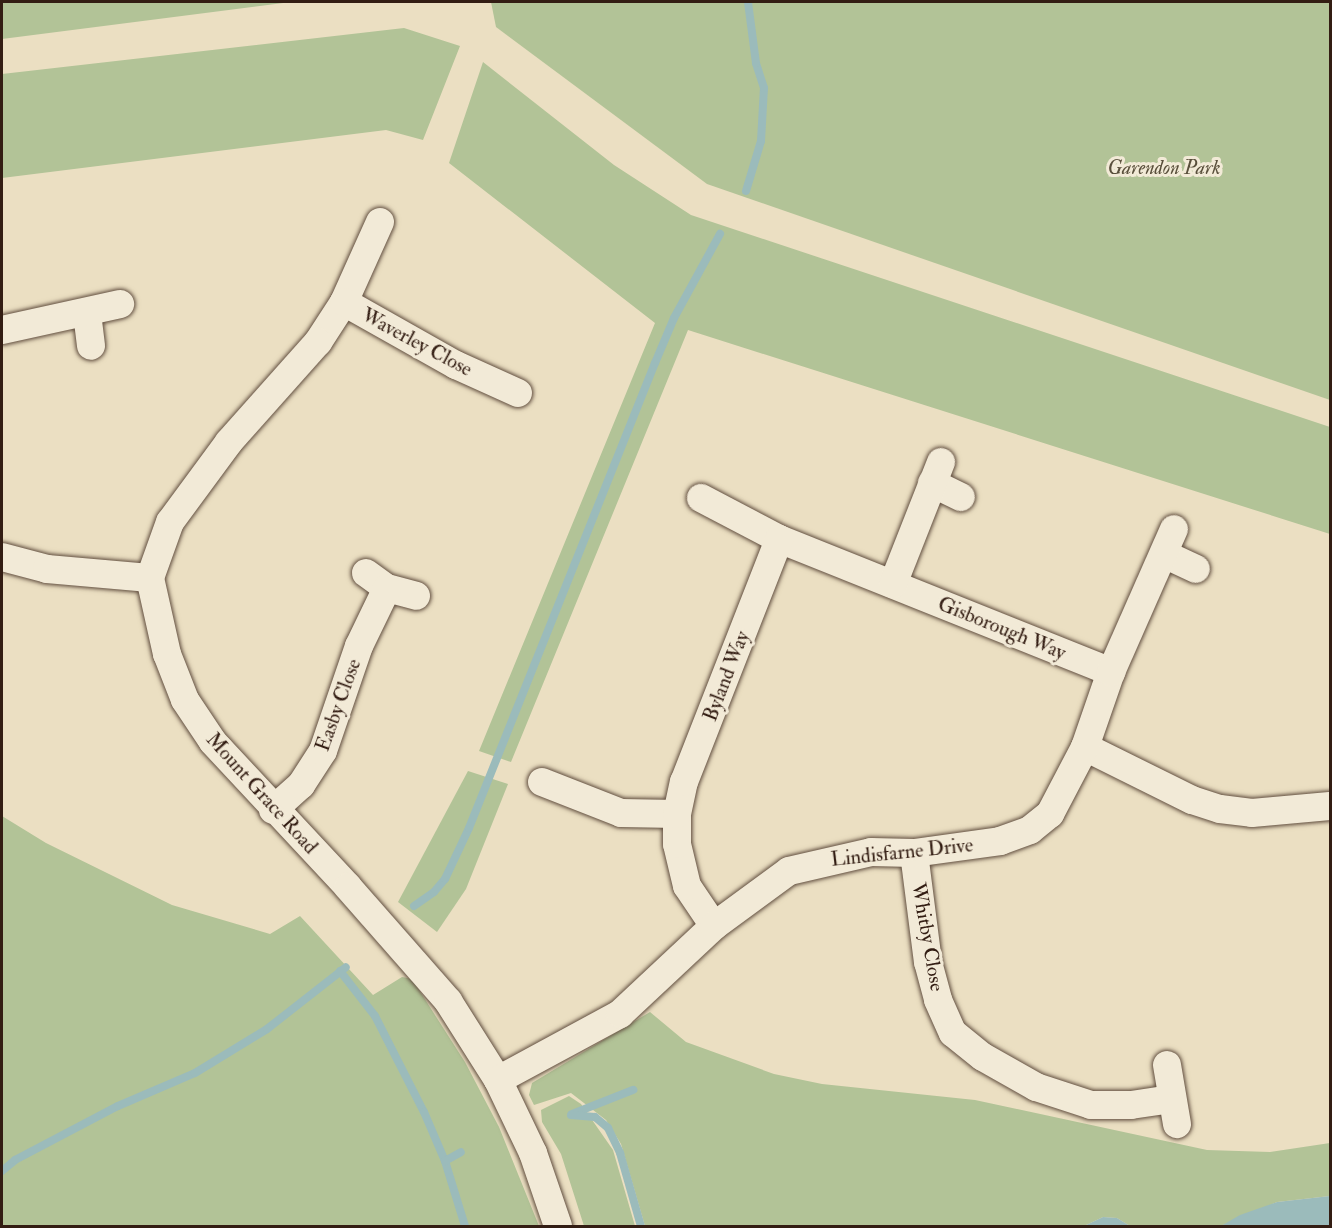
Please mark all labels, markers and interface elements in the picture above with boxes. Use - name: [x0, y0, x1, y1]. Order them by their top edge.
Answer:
- park label: Garendon Park: [1107, 155, 1221, 179]
- street label: Waverley Close: [358, 303, 476, 381]
- street label: Gisborough Way: [935, 591, 1069, 665]
- street label: Byland Way: [698, 627, 754, 725]
- street label: Easby Close: [310, 655, 366, 755]
- street label: Mount Grace Road: [201, 727, 323, 859]
- street label: Lindisfarne Drive: [830, 833, 974, 871]
- street label: Whitby Close: [907, 881, 949, 993]

